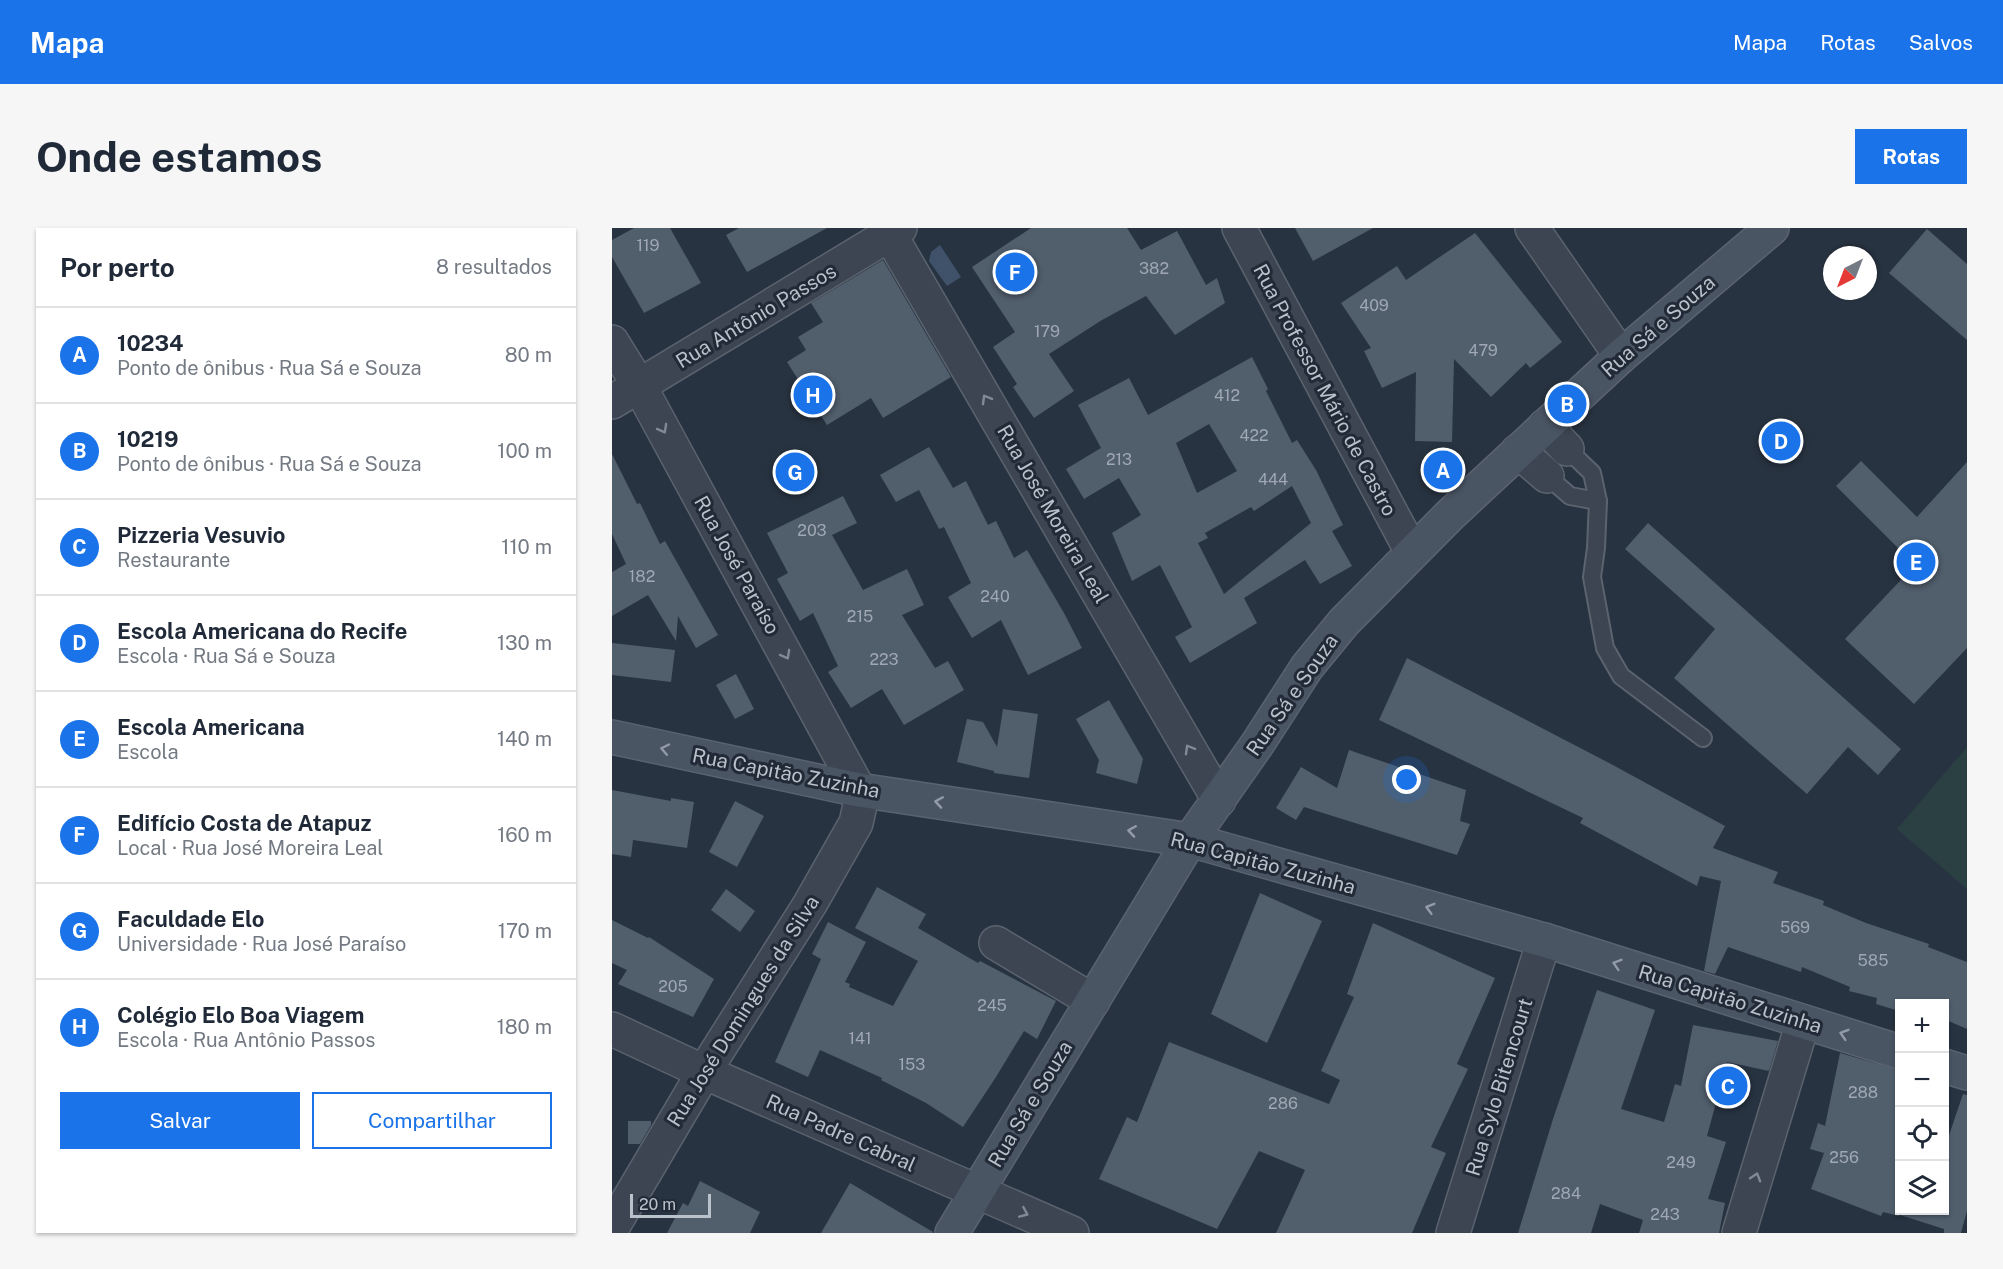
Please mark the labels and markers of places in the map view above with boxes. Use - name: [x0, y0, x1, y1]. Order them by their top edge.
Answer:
- pin: F: [996, 250, 1034, 294]
- pin: H: [794, 372, 832, 418]
- pin: B: [1548, 382, 1586, 426]
- pin: D: [1762, 418, 1800, 464]
- pin: A: [1424, 448, 1462, 492]
- pin: G: [776, 450, 814, 494]
- pin: E: [1896, 540, 1936, 584]
- pin: C: [1708, 1064, 1748, 1108]

